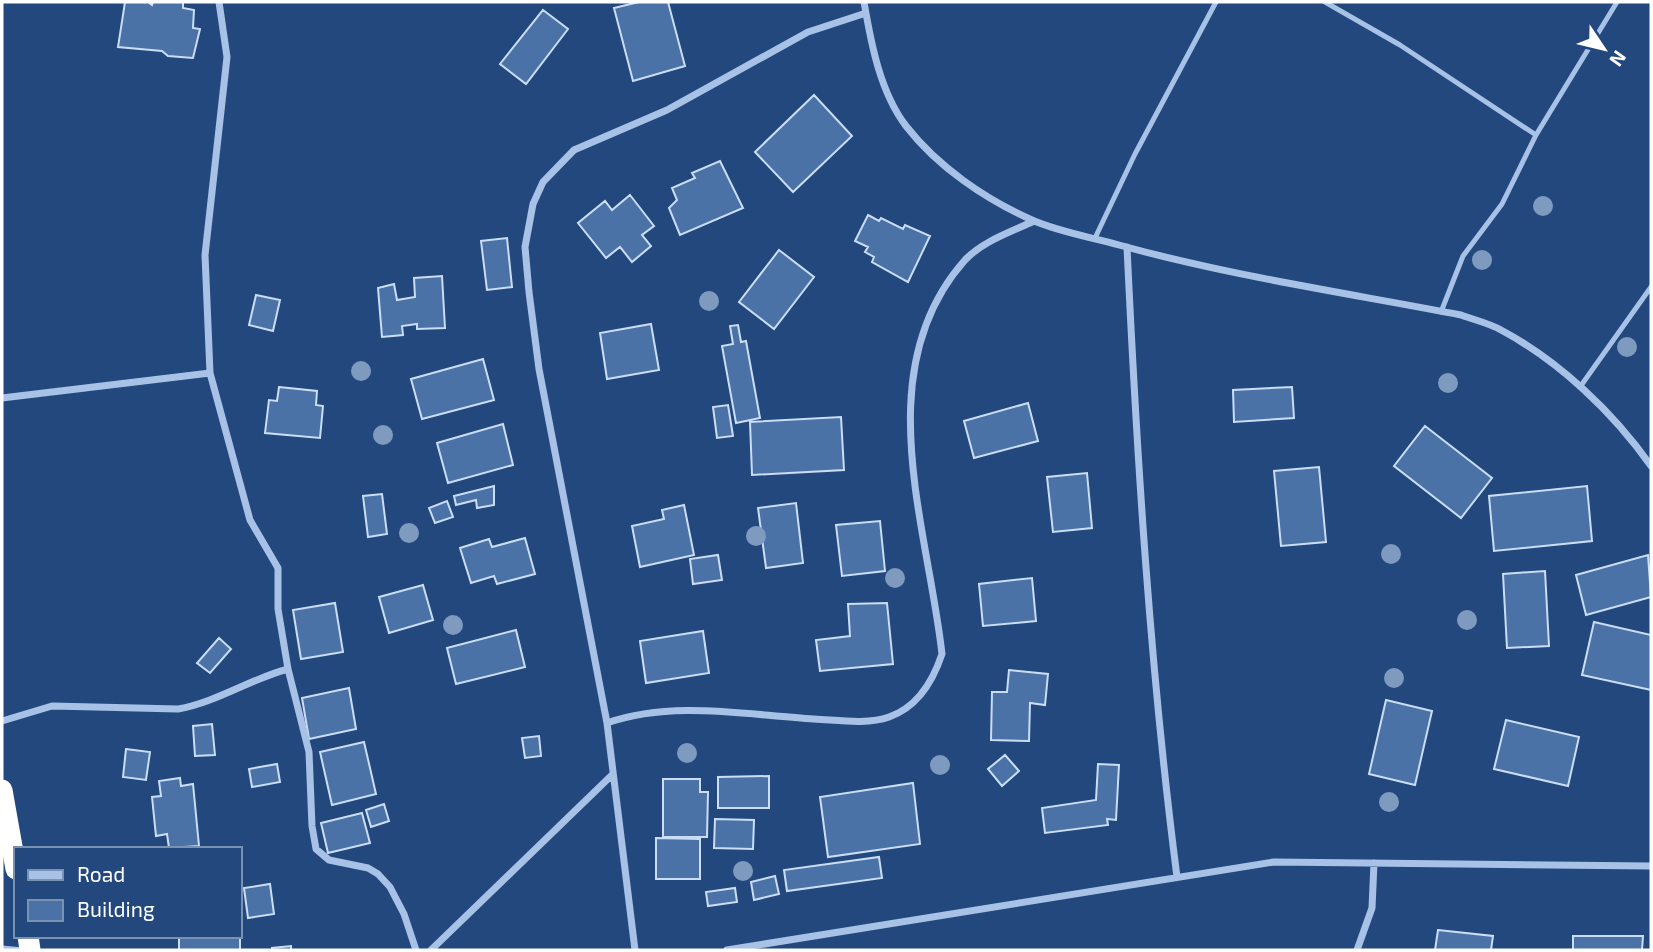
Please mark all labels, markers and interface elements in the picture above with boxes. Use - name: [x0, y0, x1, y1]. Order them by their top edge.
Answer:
- north arrow: [1569, 14, 1639, 84]
- text: N: [1605, 47, 1632, 71]
- legend: [14, 847, 242, 938]
- text: Road: [77, 861, 125, 886]
- text: Building: [77, 896, 155, 921]

